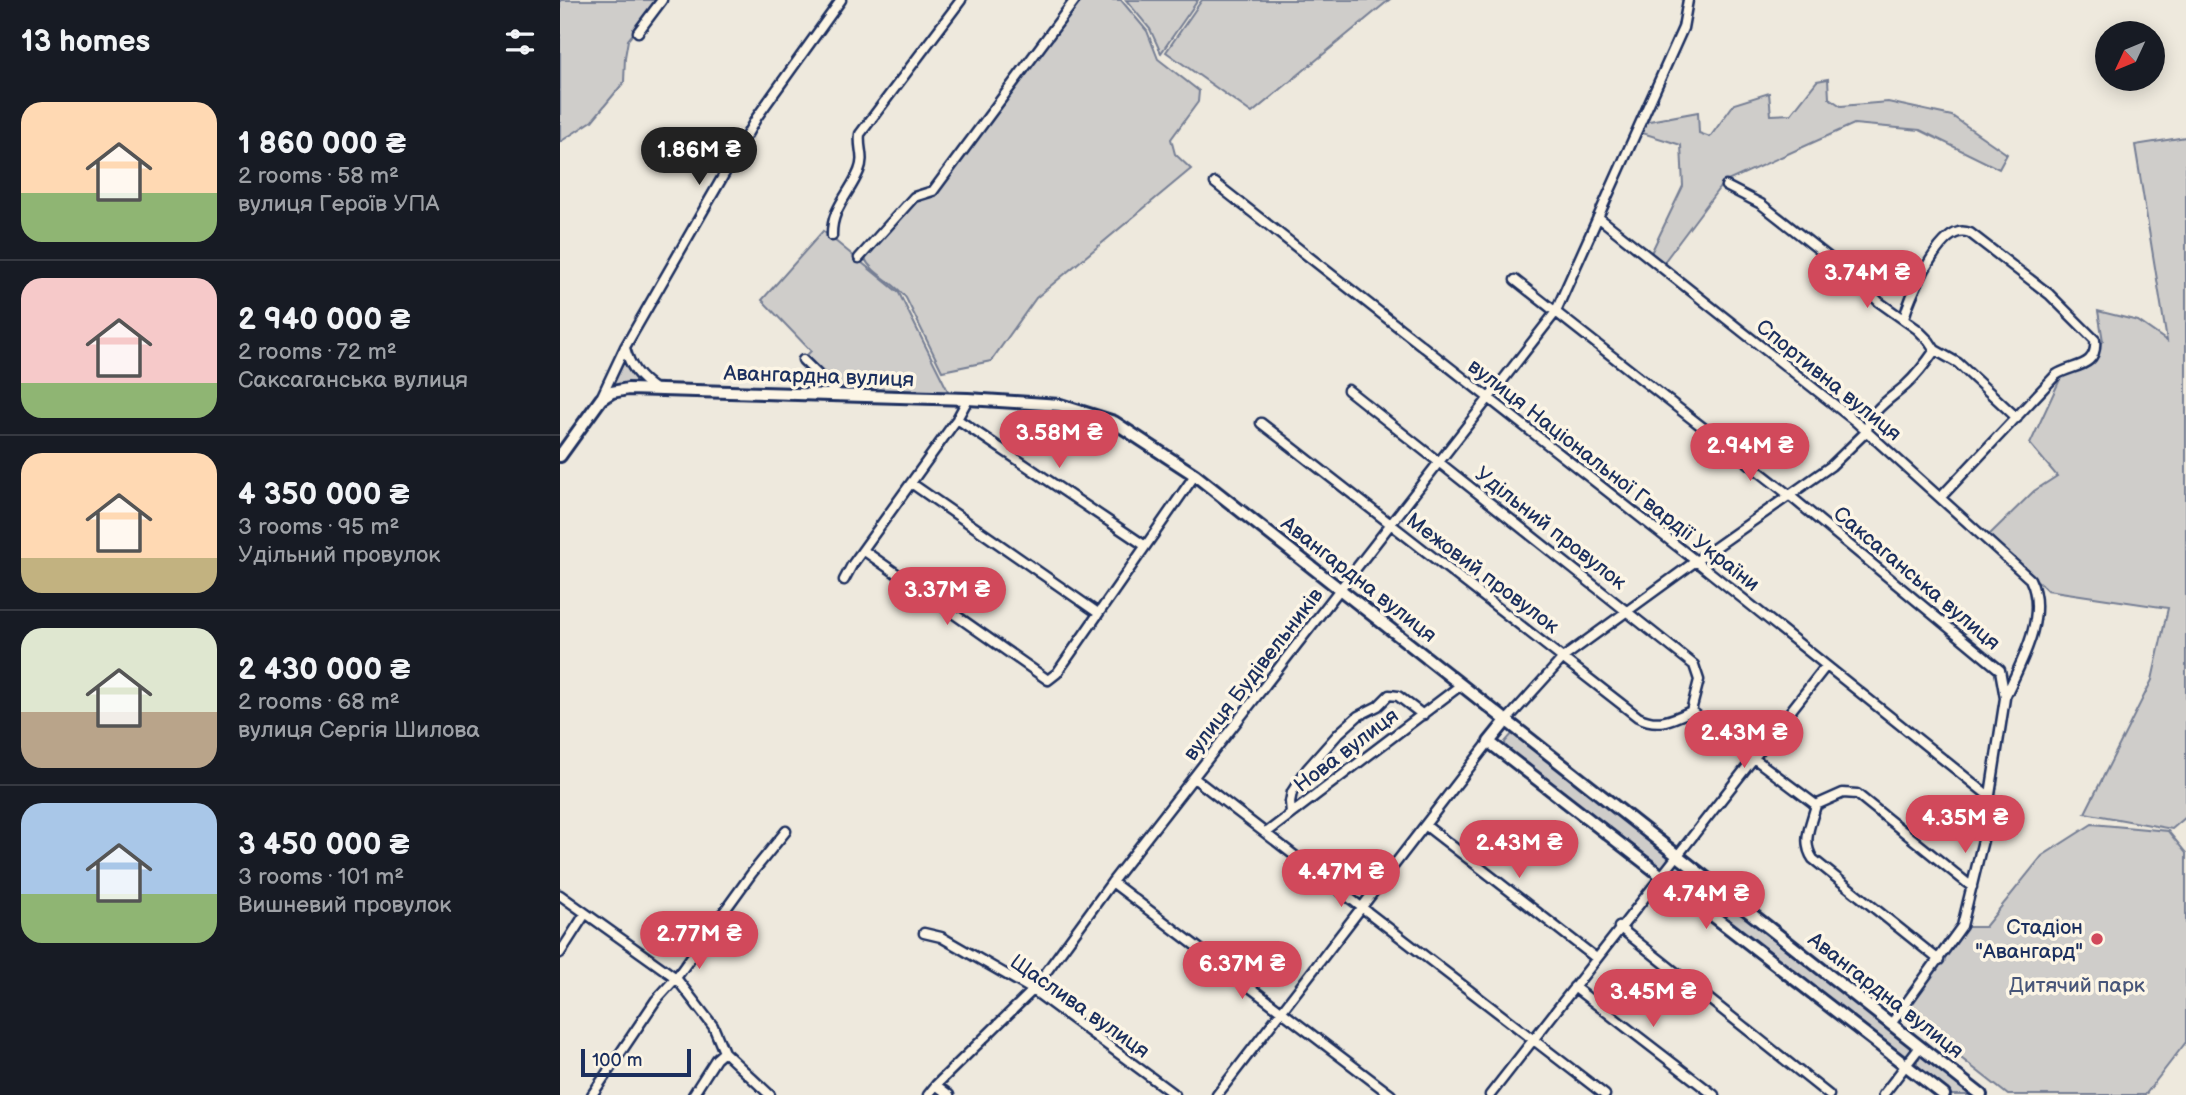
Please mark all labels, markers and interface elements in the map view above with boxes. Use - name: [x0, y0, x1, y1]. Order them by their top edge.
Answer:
- north arrow: [2095, 21, 2165, 91]
- map controls: [2095, 21, 2165, 91]
- icon: filters: [501, 23, 539, 61]
- text: 13 homes: [21, 24, 150, 60]
- text: 1 860 000 ₴: [238, 126, 406, 162]
- pin: 1.86M ₴: [634, 128, 764, 187]
- icon: home: [77, 130, 161, 214]
- text: 1.86M ₴: [657, 136, 741, 164]
- text: 2 rooms · 58 m²: [238, 162, 399, 190]
- text: вулиця Героїв УПА: [238, 190, 439, 218]
- pin: 3.74M ₴: [1802, 250, 1932, 310]
- text: 3.74M ₴: [1824, 259, 1910, 287]
- text: 2 940 000 ₴: [238, 302, 410, 338]
- icon: home: [77, 306, 161, 390]
- street label: Спортивна вулиця: [1751, 314, 1906, 447]
- text: 2 rooms · 72 m²: [238, 338, 397, 366]
- street label: вулиця Національної Гвардії України: [1463, 354, 1764, 597]
- street label: Авангардна вулиця: [722, 361, 915, 392]
- text: Саксаганська вулиця: [238, 366, 468, 394]
- pin: 3.58M ₴: [994, 410, 1124, 470]
- text: 3.58M ₴: [1016, 419, 1102, 447]
- pin: 2.94M ₴: [1685, 424, 1815, 483]
- text: 2.94M ₴: [1706, 432, 1794, 460]
- street label: Удільний провулок: [1470, 462, 1631, 595]
- text: 4 350 000 ₴: [238, 477, 410, 513]
- icon: home: [77, 481, 161, 565]
- street label: Саксаганська вулиця: [1828, 501, 2005, 655]
- street label: Межовий провулок: [1401, 508, 1564, 639]
- street label: Авангардна вулиця: [1275, 510, 1441, 648]
- text: 3 rooms · 95 m²: [238, 513, 399, 541]
- text: Удільний провулок: [238, 541, 441, 569]
- pin: 3.37M ₴: [882, 568, 1012, 627]
- text: 3.37M ₴: [904, 576, 990, 604]
- street label: вулиця Будівельників: [1178, 583, 1329, 766]
- text: 2 430 000 ₴: [238, 652, 410, 688]
- icon: home: [77, 656, 161, 740]
- text: 2 rooms · 68 m²: [238, 688, 400, 716]
- street label: Нова вулиця: [1289, 703, 1403, 798]
- pin: 2.43M ₴: [1679, 710, 1809, 770]
- text: вулиця Сергія Шилова: [238, 716, 480, 744]
- text: 2.43M ₴: [1700, 719, 1788, 747]
- pin: 4.35M ₴: [1900, 796, 2030, 855]
- text: 4.35M ₴: [1922, 804, 2008, 832]
- pin: 2.43M ₴: [1454, 820, 1584, 880]
- text: 3 450 000 ₴: [238, 827, 410, 863]
- text: 2.43M ₴: [1475, 829, 1563, 857]
- icon: home: [77, 831, 161, 915]
- pin: 4.47M ₴: [1276, 850, 1406, 909]
- text: 4.47M ₴: [1298, 858, 1384, 886]
- text: 3 rooms · 101 m²: [238, 863, 404, 891]
- pin: 4.74M ₴: [1641, 872, 1771, 931]
- text: 4.74M ₴: [1663, 880, 1749, 908]
- text: Вишневий провулок: [238, 891, 451, 919]
- pin: 2.77M ₴: [634, 912, 764, 971]
- place label: Стадіон "Авангард": [1975, 915, 2083, 964]
- text: 2.77M ₴: [656, 920, 742, 948]
- street label: Авангардна вулиця: [1802, 926, 1968, 1064]
- marker: Стадіон "Авангард": [2089, 931, 2105, 947]
- pin: 6.37M ₴: [1177, 942, 1307, 1001]
- street label: Щаслива вулиця: [1005, 949, 1154, 1064]
- text: 6.37M ₴: [1199, 950, 1285, 978]
- pin: 3.45M ₴: [1588, 970, 1718, 1029]
- park label: Дитячий парк: [2009, 973, 2145, 998]
- text: 3.45M ₴: [1610, 978, 1696, 1006]
- scale bar: [581, 1046, 691, 1078]
- text: 100 m: [592, 1049, 643, 1072]

